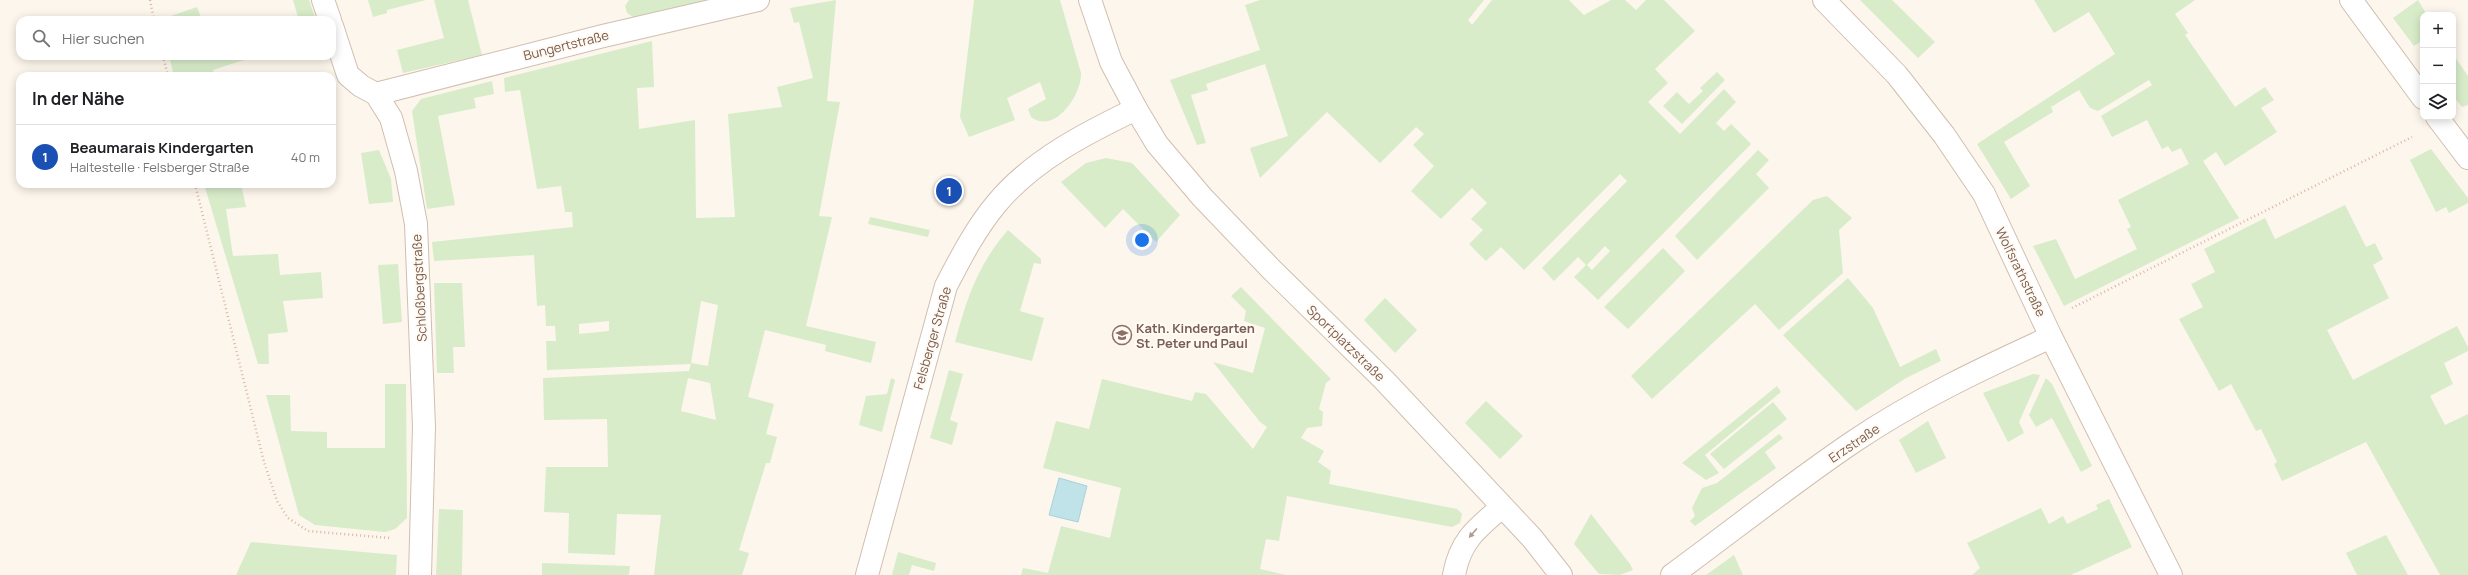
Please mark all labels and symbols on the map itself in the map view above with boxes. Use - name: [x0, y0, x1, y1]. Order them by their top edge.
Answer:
- street label: Bungertstraße: [521, 26, 611, 64]
- pin: 1: [936, 176, 962, 206]
- street label: Wolfsrathstraße: [1992, 224, 2051, 320]
- your location: [1132, 230, 1152, 250]
- street label: Schloßbergstraße: [407, 233, 431, 342]
- street label: Felsberger Straße: [909, 284, 955, 392]
- street label: Sportplatzstraße: [1303, 301, 1389, 385]
- place label: Kath. Kindergarten St. Peter und Paul: [1136, 319, 1255, 352]
- school or university icon: Kath. Kindergarten St. Peter und Paul: [1111, 324, 1133, 346]
- street label: Erzstraße: [1825, 419, 1883, 467]
- one-way arrow: [1468, 528, 1477, 538]

